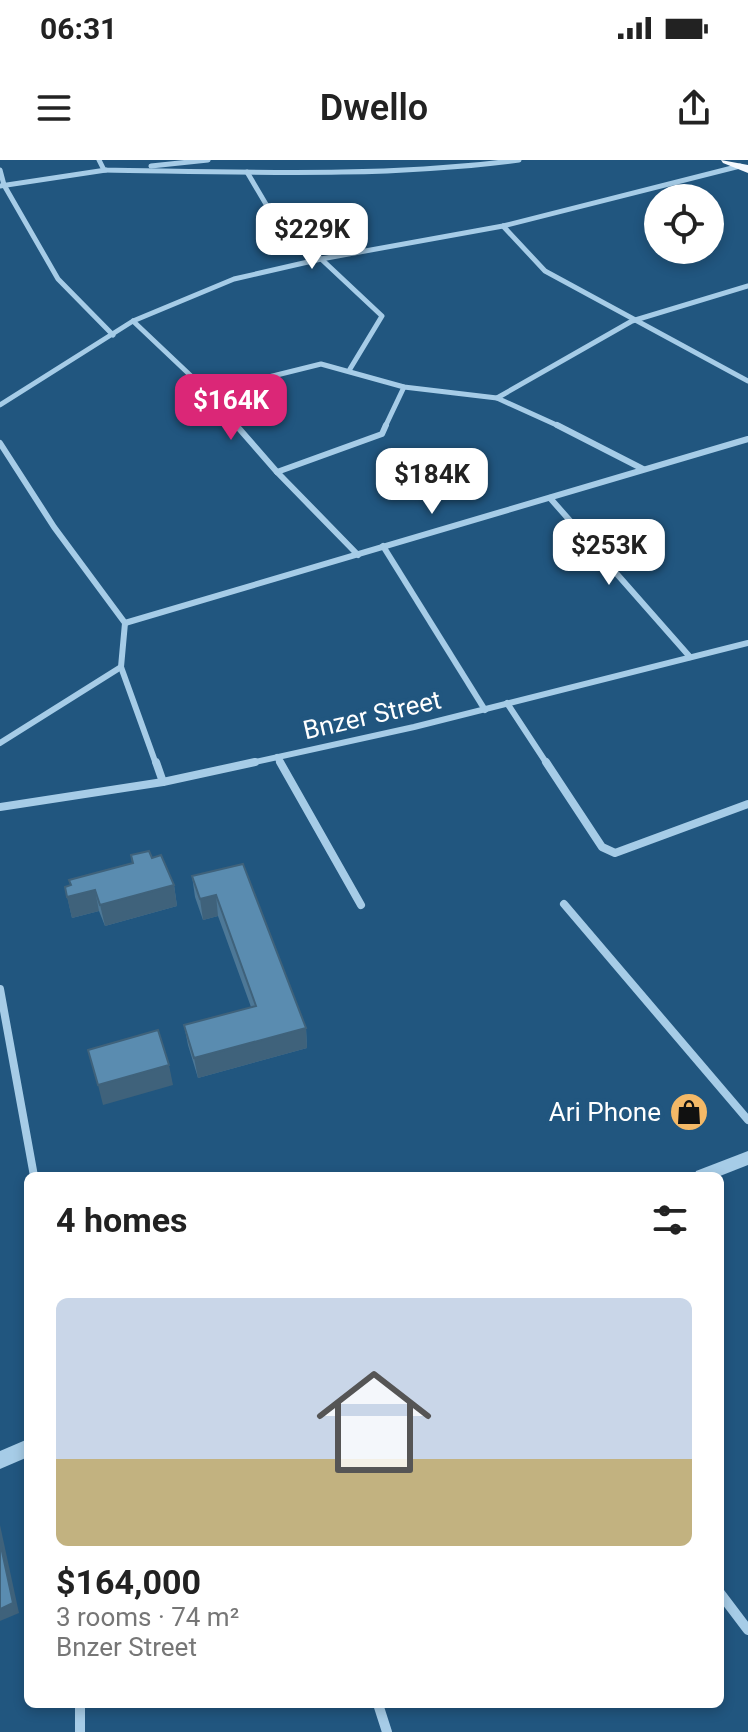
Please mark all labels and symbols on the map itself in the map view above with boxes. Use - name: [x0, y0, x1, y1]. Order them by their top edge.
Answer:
- pin: $229K: [256, 203, 368, 271]
- pin: $164K: [175, 374, 287, 442]
- pin: $184K: [376, 448, 488, 516]
- pin: $253K: [553, 519, 665, 587]
- street label: Bnzer Street: [300, 685, 444, 745]
- shop icon: Ari Phone: [668, 1091, 710, 1133]
- place label: Ari Phone: [549, 1097, 661, 1127]

